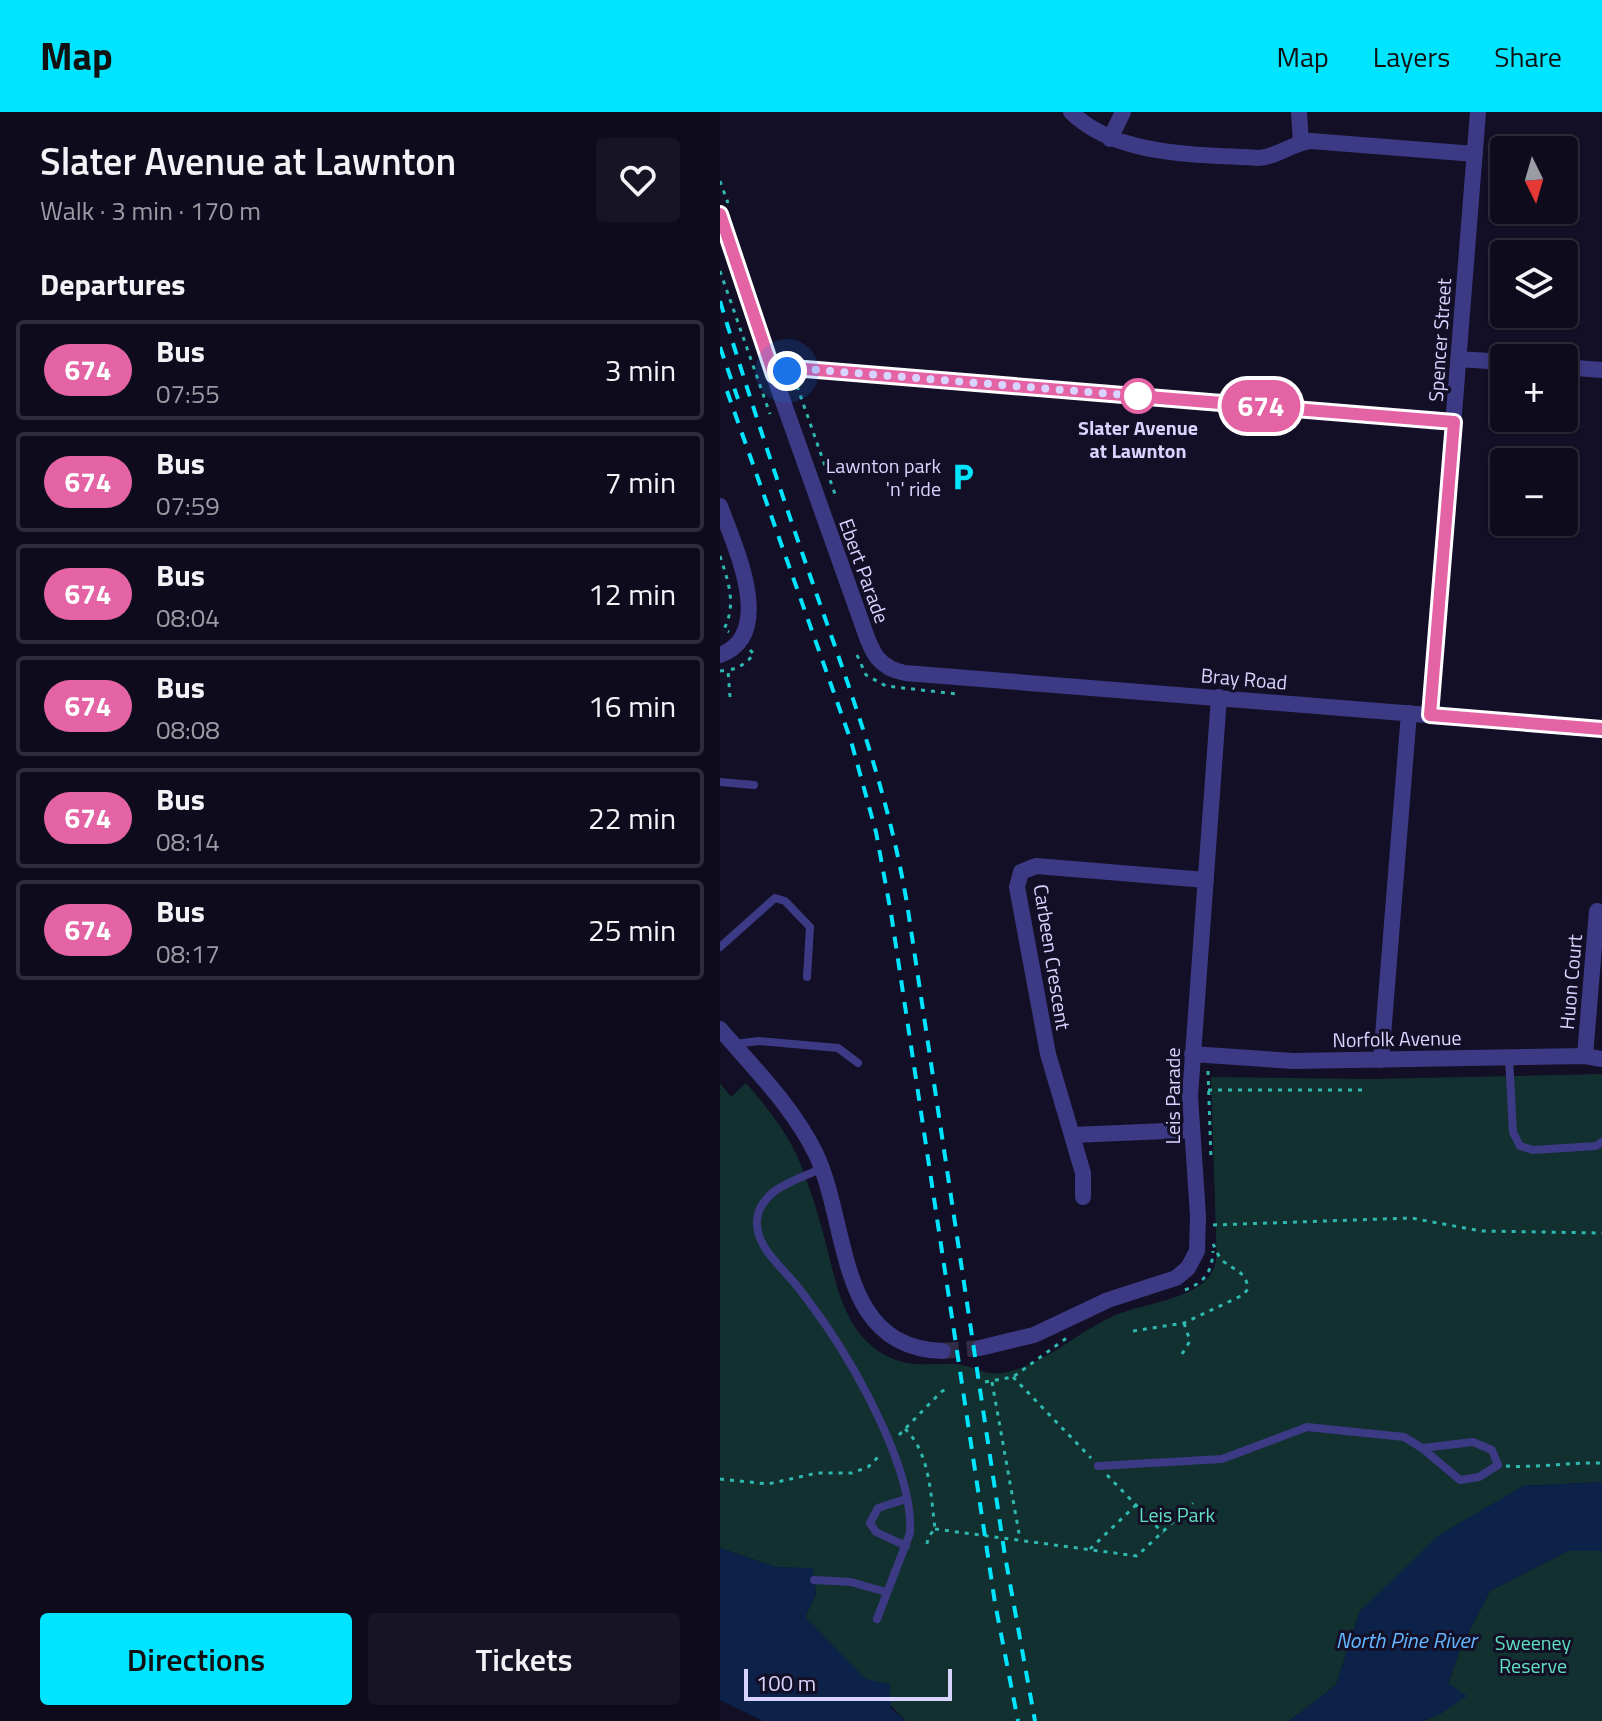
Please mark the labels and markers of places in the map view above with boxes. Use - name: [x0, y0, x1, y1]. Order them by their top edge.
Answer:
- marker: Slater Avenue at Lawnton: [1121, 379, 1155, 413]
- place label: Slater Avenue at Lawnton: [1078, 412, 1198, 466]
- place label: Lawnton park 'n' ride: [826, 450, 941, 504]
- parking icon: Lawnton park 'n' ride: [948, 462, 978, 492]

